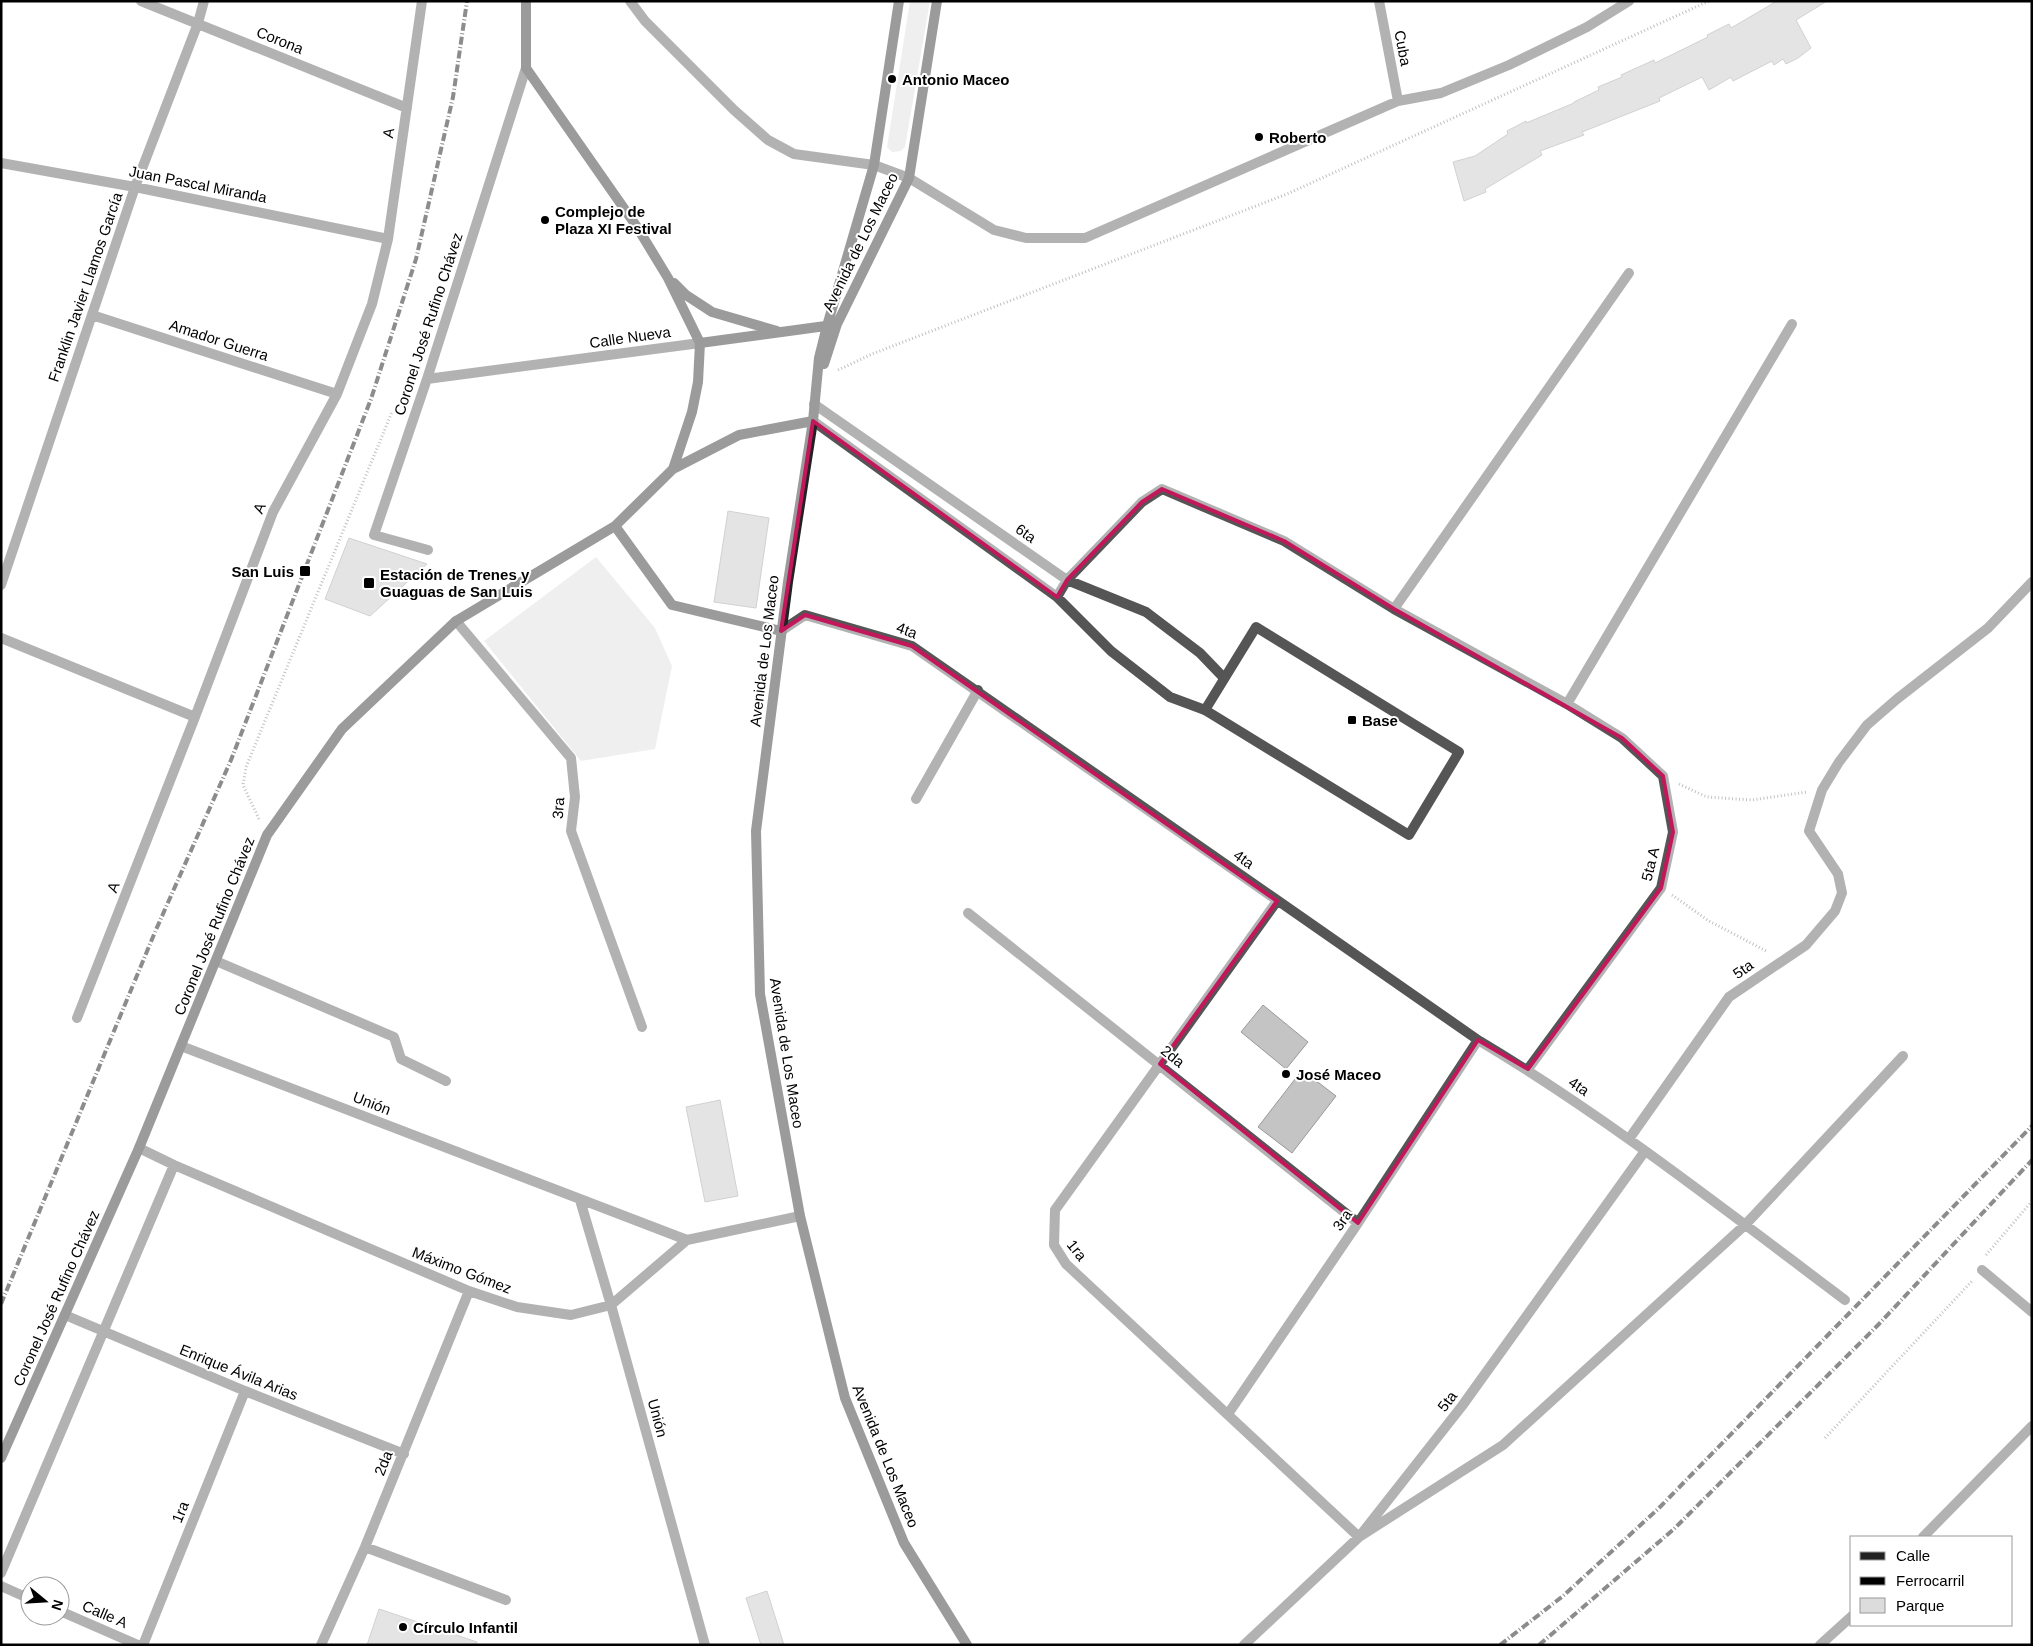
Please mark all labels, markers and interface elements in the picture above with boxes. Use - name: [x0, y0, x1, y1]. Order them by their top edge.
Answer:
- street label: Corona: [254, 23, 307, 57]
- street label: Cuba: [1391, 29, 1415, 68]
- place label: Antonio Maceo: [902, 71, 1010, 88]
- marker: Antonio Maceo: [886, 73, 898, 85]
- street label: A: [379, 127, 397, 139]
- place label: Roberto: [1269, 129, 1327, 146]
- marker: Roberto: [1253, 131, 1265, 143]
- street label: Juan Pascal Miranda: [128, 162, 269, 206]
- street label: Avenida de Los Maceo: [819, 170, 901, 314]
- street label: Franklin Javier Llamos García: [45, 189, 126, 384]
- place label: Complejo de Plaza XI Festival: [555, 203, 672, 237]
- marker: Complejo de Plaza XI Festival: [539, 214, 551, 226]
- street label: Coronel José Rufino Chávez: [390, 231, 466, 417]
- street label: Amador Guerra: [167, 316, 271, 364]
- street label: Calle Nueva: [588, 323, 672, 351]
- street label: A: [249, 500, 269, 516]
- street label: 6ta: [1013, 520, 1040, 546]
- place label: San Luis: [231, 563, 294, 580]
- marker: San Luis: [298, 564, 312, 578]
- place label: Estación de Trenes y Guaguas de San Luis: [380, 566, 533, 600]
- street label: Avenida de Los Maceo: [746, 574, 782, 728]
- marker: Estación de Trenes y Guaguas de San Luis: [362, 576, 376, 590]
- street label: 4ta: [894, 618, 920, 642]
- place label: Base: [1362, 712, 1398, 729]
- marker: Base: [1346, 714, 1358, 726]
- street label: 3ra: [549, 796, 567, 819]
- street label: Coronel José Rufino Chávez: [170, 834, 258, 1018]
- street label: 5ta A: [1638, 845, 1662, 883]
- street label: 4ta: [1231, 846, 1258, 872]
- street label: A: [103, 879, 123, 895]
- street label: 5ta: [1730, 956, 1757, 982]
- street label: Avenida de Los Maceo: [767, 976, 807, 1130]
- street label: 2da: [1158, 1042, 1189, 1071]
- place label: José Maceo: [1296, 1066, 1381, 1083]
- marker: José Maceo: [1280, 1068, 1292, 1080]
- street label: 4ta: [1566, 1073, 1593, 1099]
- street label: Unión: [351, 1088, 393, 1118]
- street label: 3ra: [1329, 1206, 1355, 1234]
- street label: Coronel José Rufino Chávez: [9, 1207, 103, 1389]
- street label: 1ra: [1064, 1236, 1091, 1264]
- street label: Máximo Gómez: [410, 1243, 514, 1297]
- street label: Enrique Ávila Arias: [177, 1341, 301, 1403]
- street label: Avenida de Los Maceo: [850, 1382, 922, 1530]
- street label: 5ta: [1434, 1387, 1460, 1414]
- street label: Unión: [645, 1397, 671, 1439]
- street label: 2da: [370, 1448, 396, 1478]
- street label: 1ra: [168, 1498, 192, 1525]
- legend: [1850, 1536, 2013, 1626]
- text: Calle: [1896, 1547, 1930, 1564]
- text: Ferrocarril: [1896, 1572, 1964, 1589]
- north arrow: [20, 1576, 70, 1626]
- street label: Calle A: [80, 1597, 130, 1631]
- text: Parque: [1896, 1597, 1944, 1614]
- text: N: [48, 1598, 67, 1612]
- place label: Círculo Infantil: [413, 1619, 518, 1636]
- marker: Círculo Infantil: [397, 1621, 409, 1633]

